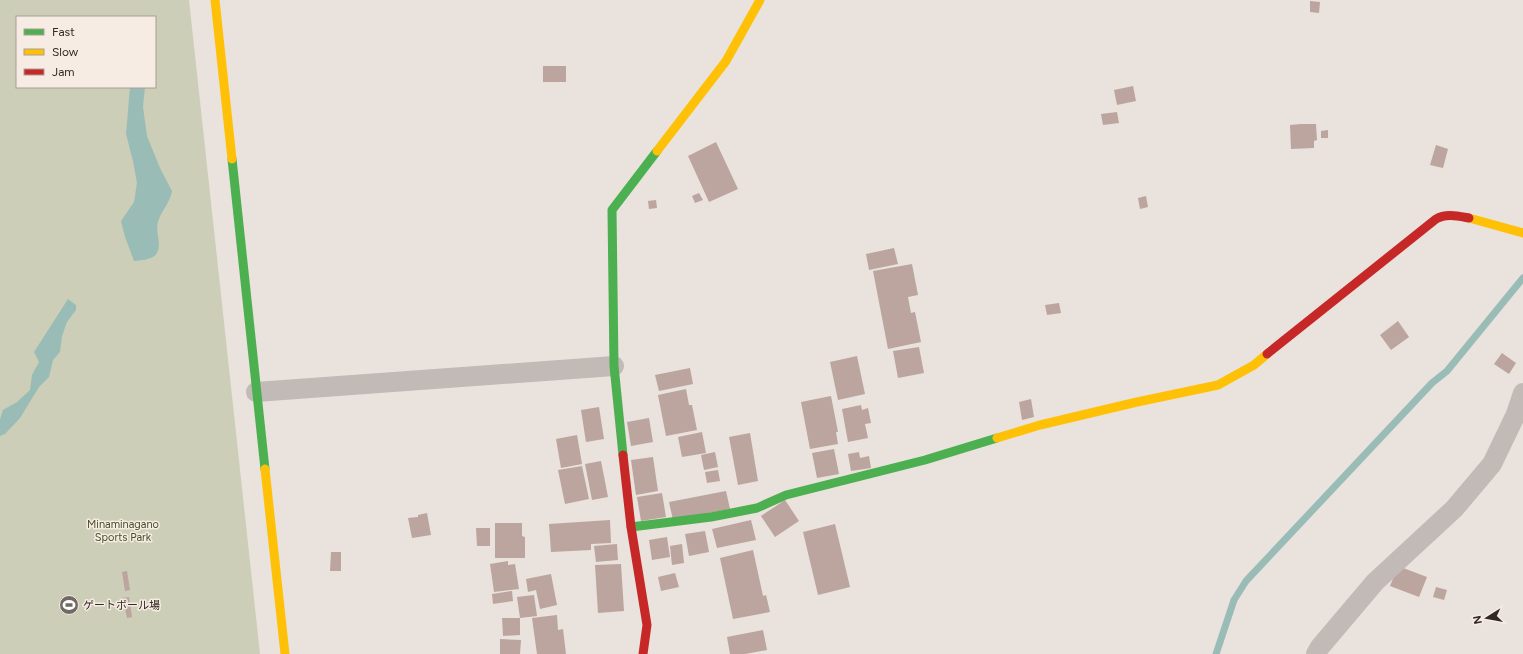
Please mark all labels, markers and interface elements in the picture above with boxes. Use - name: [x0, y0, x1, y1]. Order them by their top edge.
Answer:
- legend: [16, 16, 156, 88]
- text: Fast: [52, 25, 75, 39]
- text: Slow: [52, 45, 79, 59]
- text: Jam: [52, 65, 75, 79]
- park label: Minaminagano Sports Park: [87, 518, 159, 544]
- sports icon: ゲートボール場: [58, 594, 80, 616]
- north arrow: [1467, 598, 1507, 638]
- place label: ゲートボール場: [83, 599, 160, 612]
- text: N: [1470, 614, 1485, 625]

